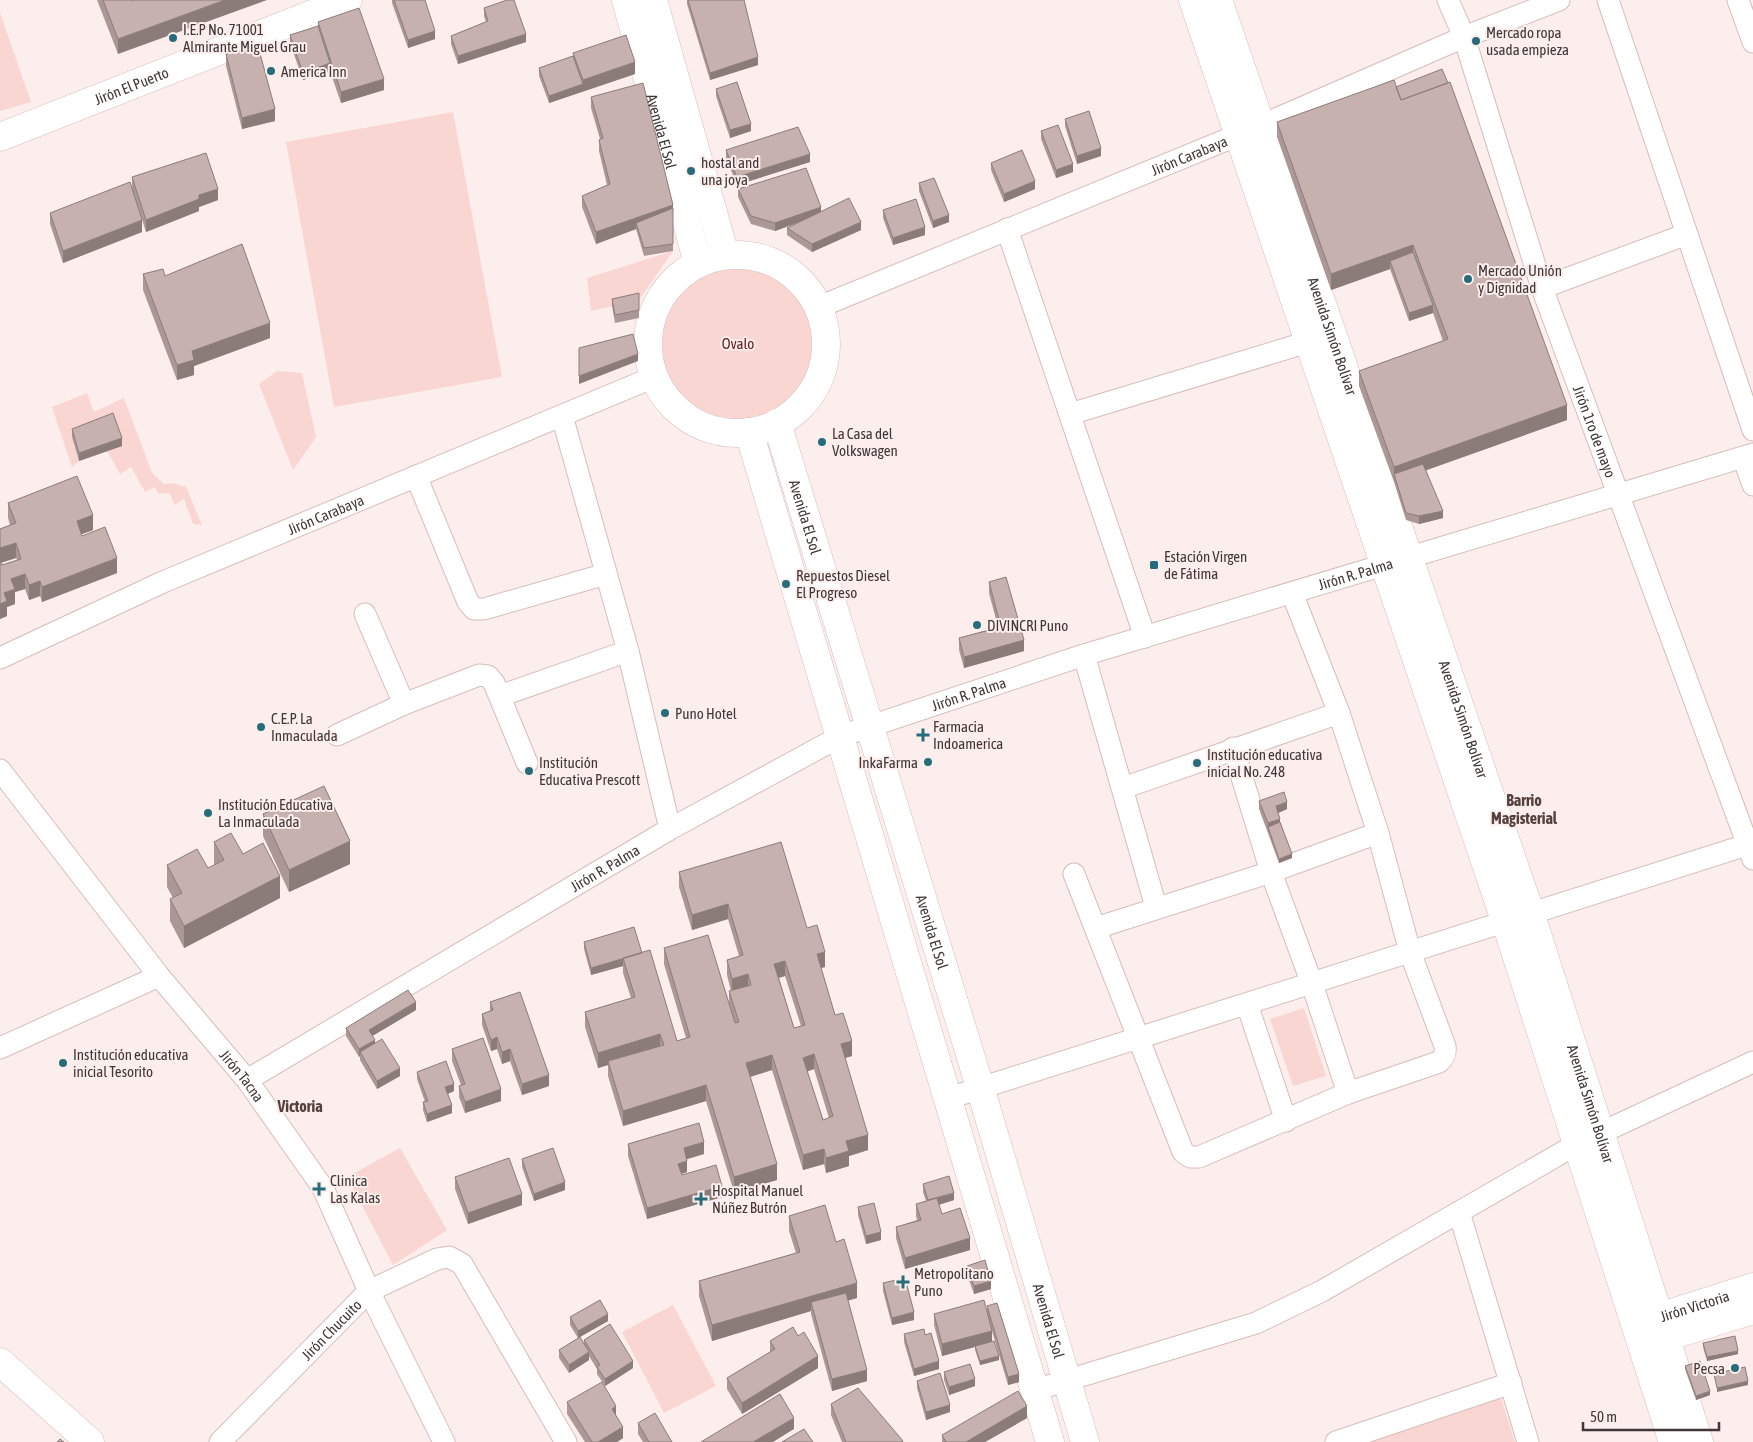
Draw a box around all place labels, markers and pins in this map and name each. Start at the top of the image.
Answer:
place label: I.E.P No. 71001 Almirante Miguel Grau [183,21,306,55]
place label: Mercado ropa usada empieza [1486,24,1569,58]
marker: I.E.P No. 71001 Almirante Miguel Grau [167,32,179,44]
marker: Mercado ropa usada empieza [1470,35,1482,47]
place label: America Inn [281,63,347,80]
marker: America Inn [265,65,277,77]
place label: hostal and una joya [701,154,759,188]
marker: hostal and una joya [685,165,697,177]
place label: Mercado Unión y Dignidad [1478,262,1562,296]
marker: Mercado Unión y Dignidad [1462,273,1474,285]
place label: La Casa del Volkswagen [832,425,898,459]
marker: La Casa del Volkswagen [816,436,828,448]
place label: Estación Virgen de Fátima [1164,548,1247,582]
marker: Estación Virgen de Fátima [1148,559,1160,571]
place label: Repuestos Diesel El Progreso [796,567,890,601]
marker: Repuestos Diesel El Progreso [780,578,792,590]
place label: DIVINCRI Puno [987,617,1068,634]
marker: DIVINCRI Puno [971,619,983,631]
place label: Puno Hotel [675,705,737,722]
marker: Puno Hotel [659,707,671,719]
place label: C.E.P. La Inmaculada [271,710,338,744]
place label: Farmacia Indoamerica [933,718,1003,752]
marker: C.E.P. La Inmaculada [255,721,267,733]
marker: Farmacia Indoamerica [917,729,929,741]
place label: Institución educativa inicial No. 248 [1207,746,1323,780]
place label: Institución Educativa Prescott [539,754,640,788]
place label: InkaFarma [858,754,918,771]
marker: InkaFarma [922,756,934,768]
marker: Institución educativa inicial No. 248 [1191,757,1203,769]
marker: Institución Educativa Prescott [523,765,535,777]
place label: Institución Educativa La Inmaculada [218,796,333,830]
marker: Institución Educativa La Inmaculada [202,807,214,819]
place label: Institución educativa inicial Tesorito [73,1046,189,1080]
marker: Institución educativa inicial Tesorito [57,1057,69,1069]
place label: Clinica Las Kalas [330,1172,380,1206]
marker: Clinica Las Kalas [312,1182,326,1196]
place label: Hospital Manuel Núñez Butrón [712,1182,803,1216]
marker: Hospital Manuel Núñez Butrón [694,1192,708,1206]
place label: Metropolitano Puno [914,1265,994,1299]
marker: Metropolitano Puno [896,1275,910,1289]
place label: Pecsa [1693,1360,1725,1377]
marker: Pecsa [1729,1362,1741,1374]

